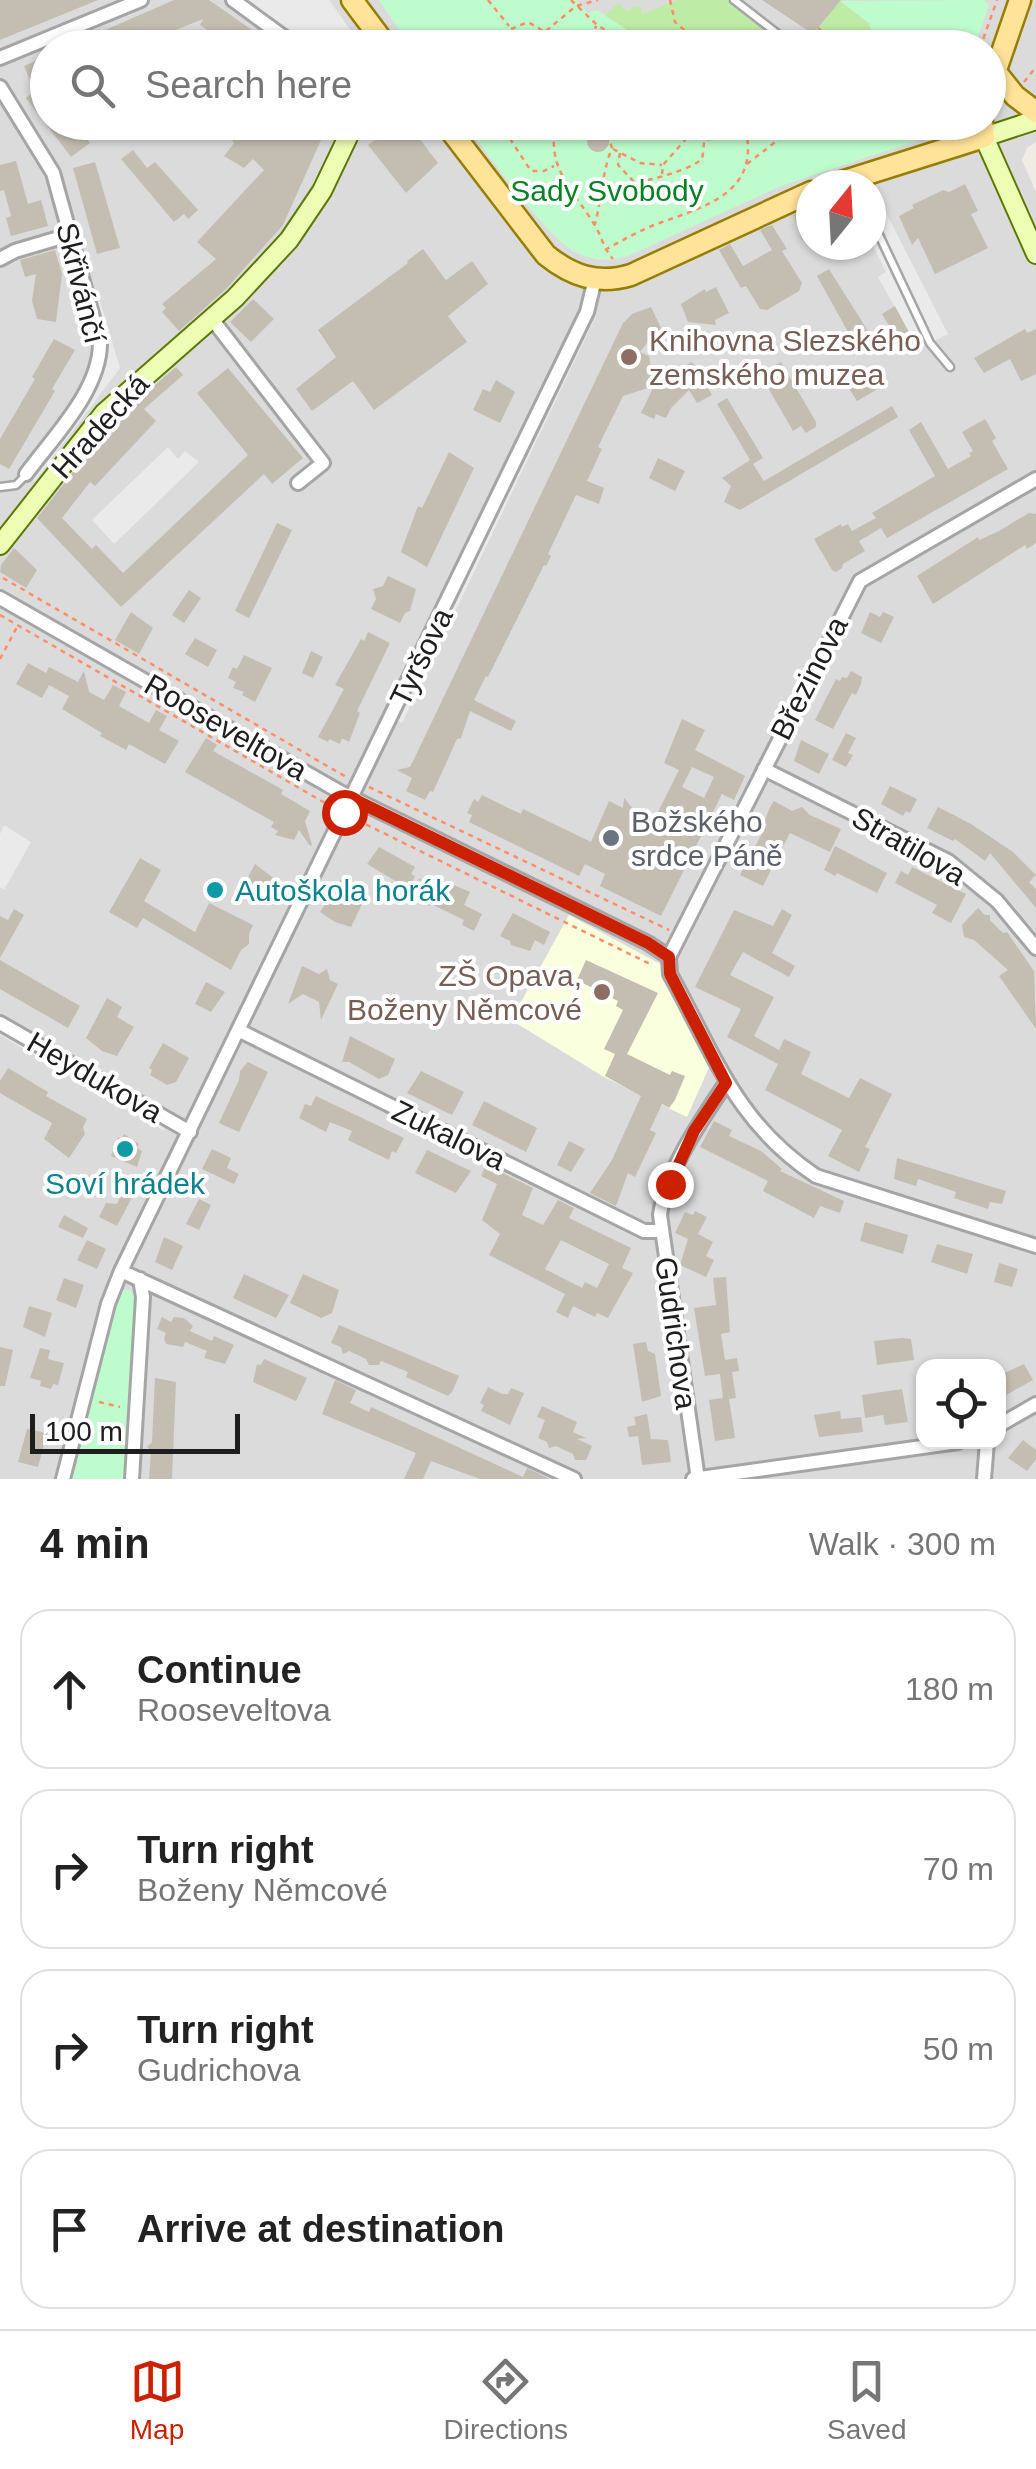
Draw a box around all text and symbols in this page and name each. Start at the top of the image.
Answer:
search box [30,30,1006,140]
icon: search [65,58,120,113]
text: Search here [145,64,352,106]
north arrow [796,170,886,260]
park label: Sady Svobody [510,174,704,207]
street label: Skřivánčí [50,219,112,347]
place label: Knihovna Slezského zemského muzea [649,324,921,391]
marker: Knihovna Slezského zemského muzea [618,346,640,368]
street label: Hradecká [45,367,155,485]
street label: Tyršova [383,602,459,711]
street label: Březinova [764,611,854,745]
street label: Rooseveltova [139,667,313,787]
route start [322,790,368,836]
street label: Stratilova [847,800,972,892]
place label: Božského srdce Páně [631,805,783,872]
marker: Božského srdce Páně [600,827,622,849]
place label: Autoškola horák [235,874,451,907]
marker: Autoškola horák [204,879,226,901]
place label: ZŠ Opava, Boženy Němcové [347,959,582,1026]
marker: ZŠ Opava, Boženy Němcové [591,981,613,1003]
street label: Heydukova [22,1025,169,1129]
street label: Zukalova [387,1093,511,1177]
marker: Soví hrádek [114,1138,136,1160]
route end [648,1162,694,1208]
place label: Soví hrádek [45,1167,206,1200]
street label: Gudrichova [649,1255,703,1412]
map controls [916,1359,1006,1449]
button: locate [916,1359,1006,1449]
scale bar [30,1409,240,1454]
text: 100 m [45,1416,123,1447]
text: 4 min [40,1520,150,1567]
text: Walk · 300 m [809,1526,996,1562]
text: Continue [137,1649,302,1691]
icon: ahead [42,1662,97,1717]
text: 180 m [905,1671,994,1707]
text: Rooseveltova [137,1692,331,1728]
text: Turn right [137,1829,314,1871]
icon: right [42,1842,97,1897]
text: 70 m [923,1851,994,1887]
text: Boženy Němcové [137,1872,388,1908]
text: Turn right [137,2009,314,2051]
icon: right [42,2022,97,2077]
text: 50 m [923,2031,994,2067]
text: Gudrichova [137,2052,301,2088]
icon: arrive [42,2202,97,2257]
text: Arrive at destination [137,2208,504,2250]
tab: Map [130,2354,185,2446]
tab: Directions [444,2354,568,2446]
tab: Saved [827,2354,906,2446]

